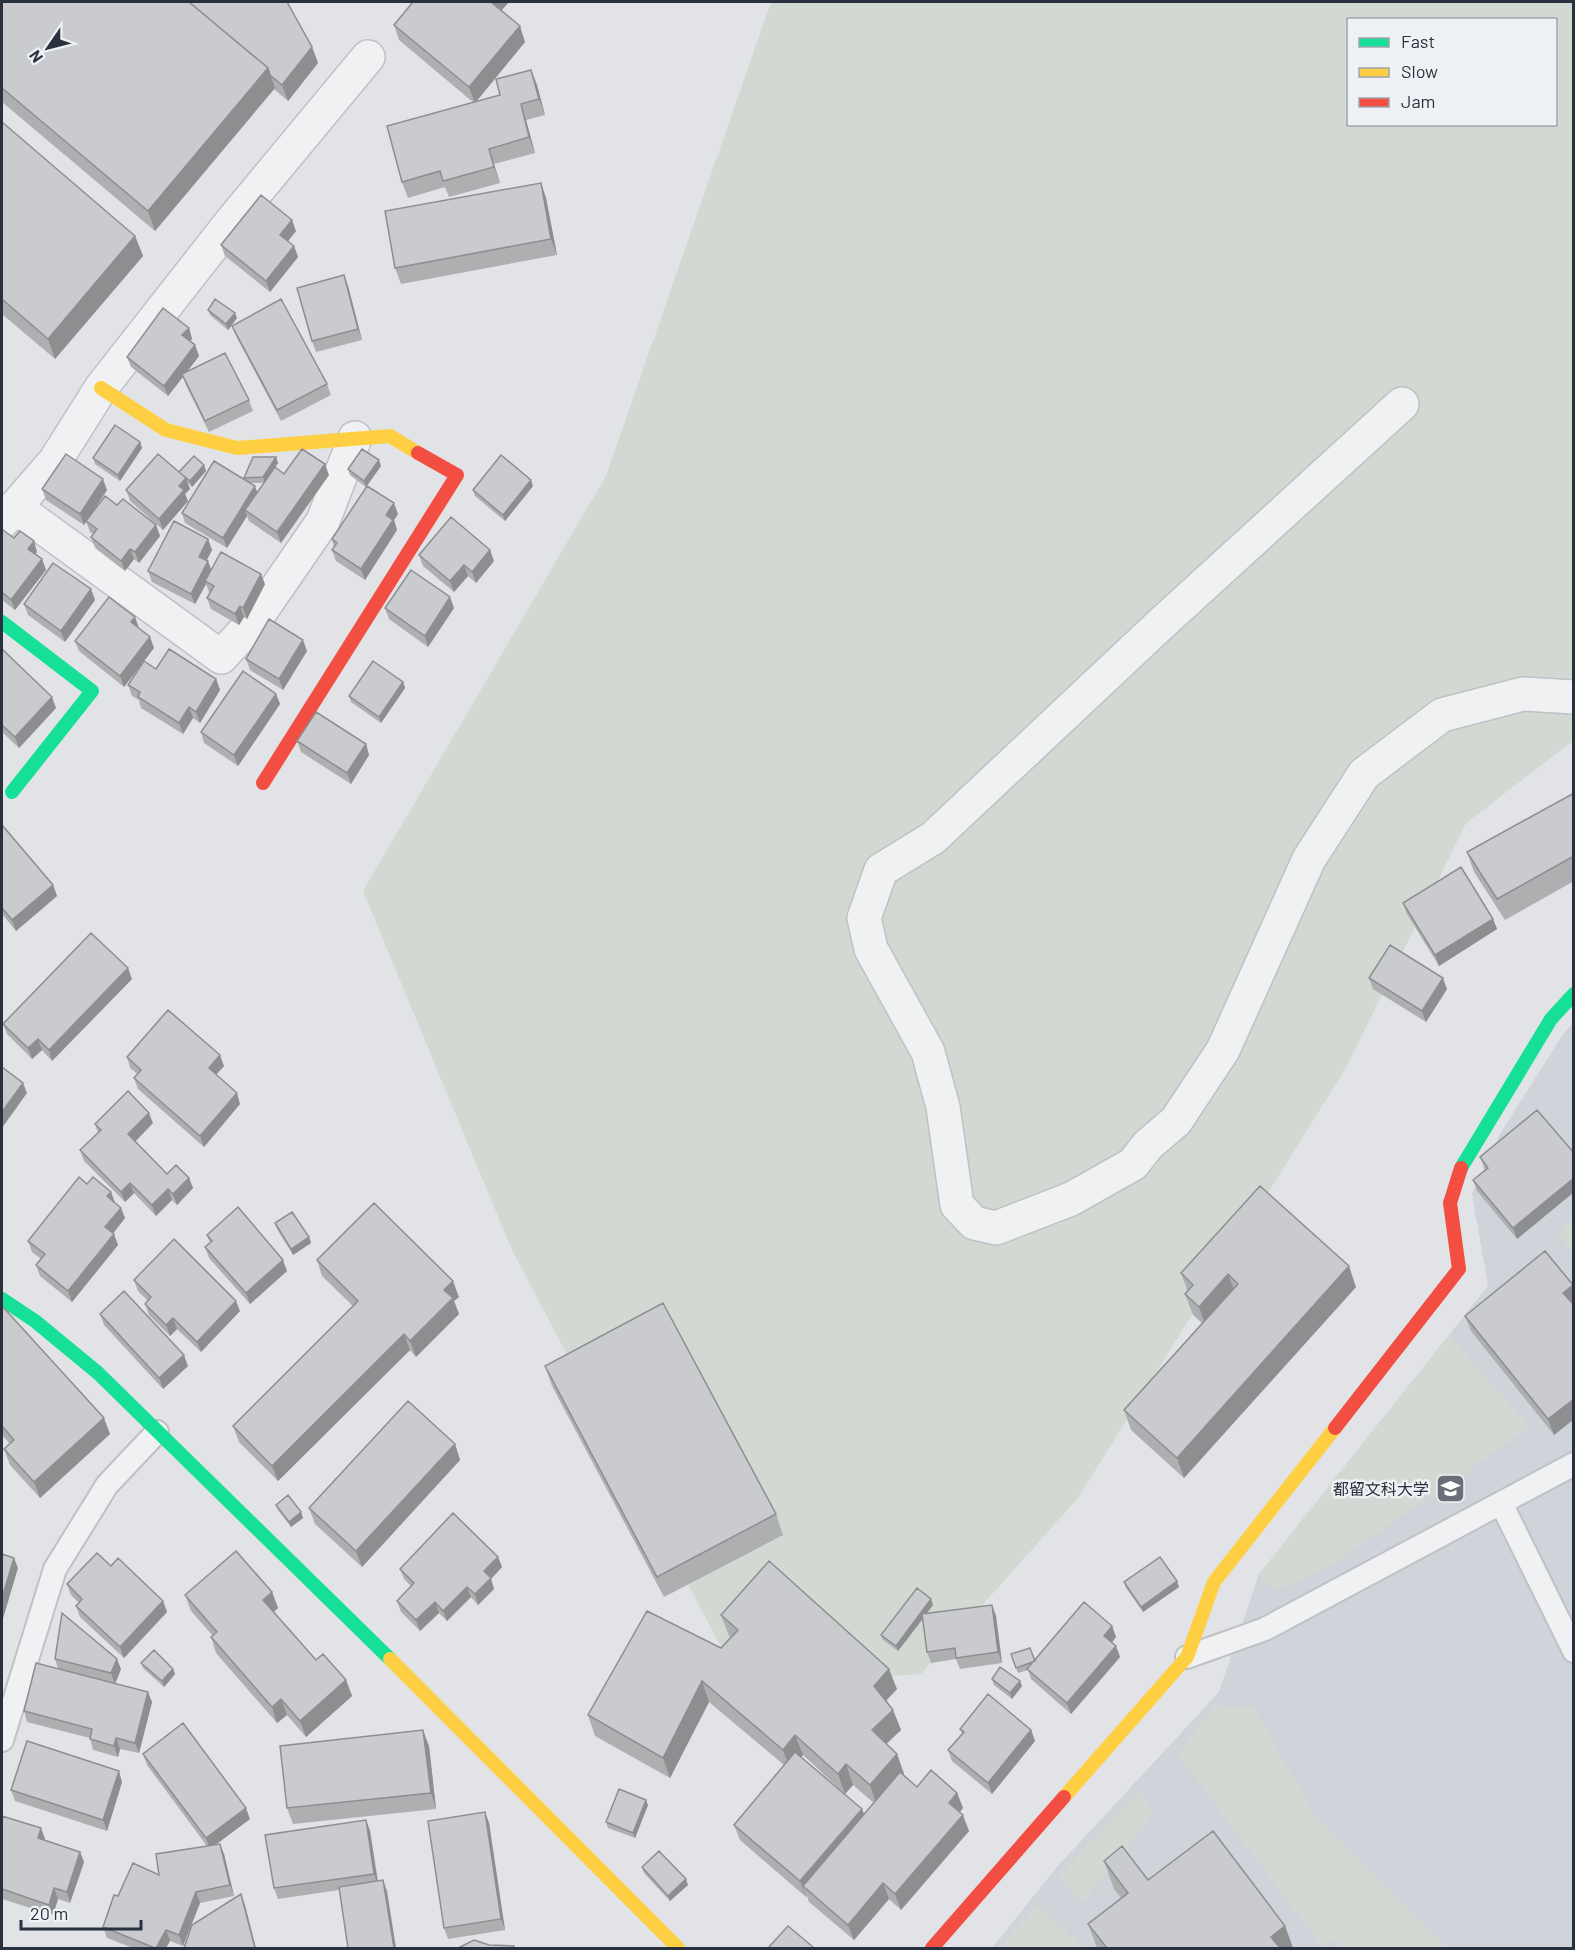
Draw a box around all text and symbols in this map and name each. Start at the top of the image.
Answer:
north arrow [18,18,78,78]
legend [1347,18,1557,126]
text: Fast [1401,30,1435,52]
text: N [24,47,46,67]
text: Slow [1401,60,1438,82]
text: Jam [1401,90,1435,112]
school or university icon: 都留文科大学 [1434,1473,1466,1505]
place label: 都留文科大学 [1333,1479,1429,1498]
scale bar [21,1893,141,1931]
text: 20 m [30,1902,68,1924]

